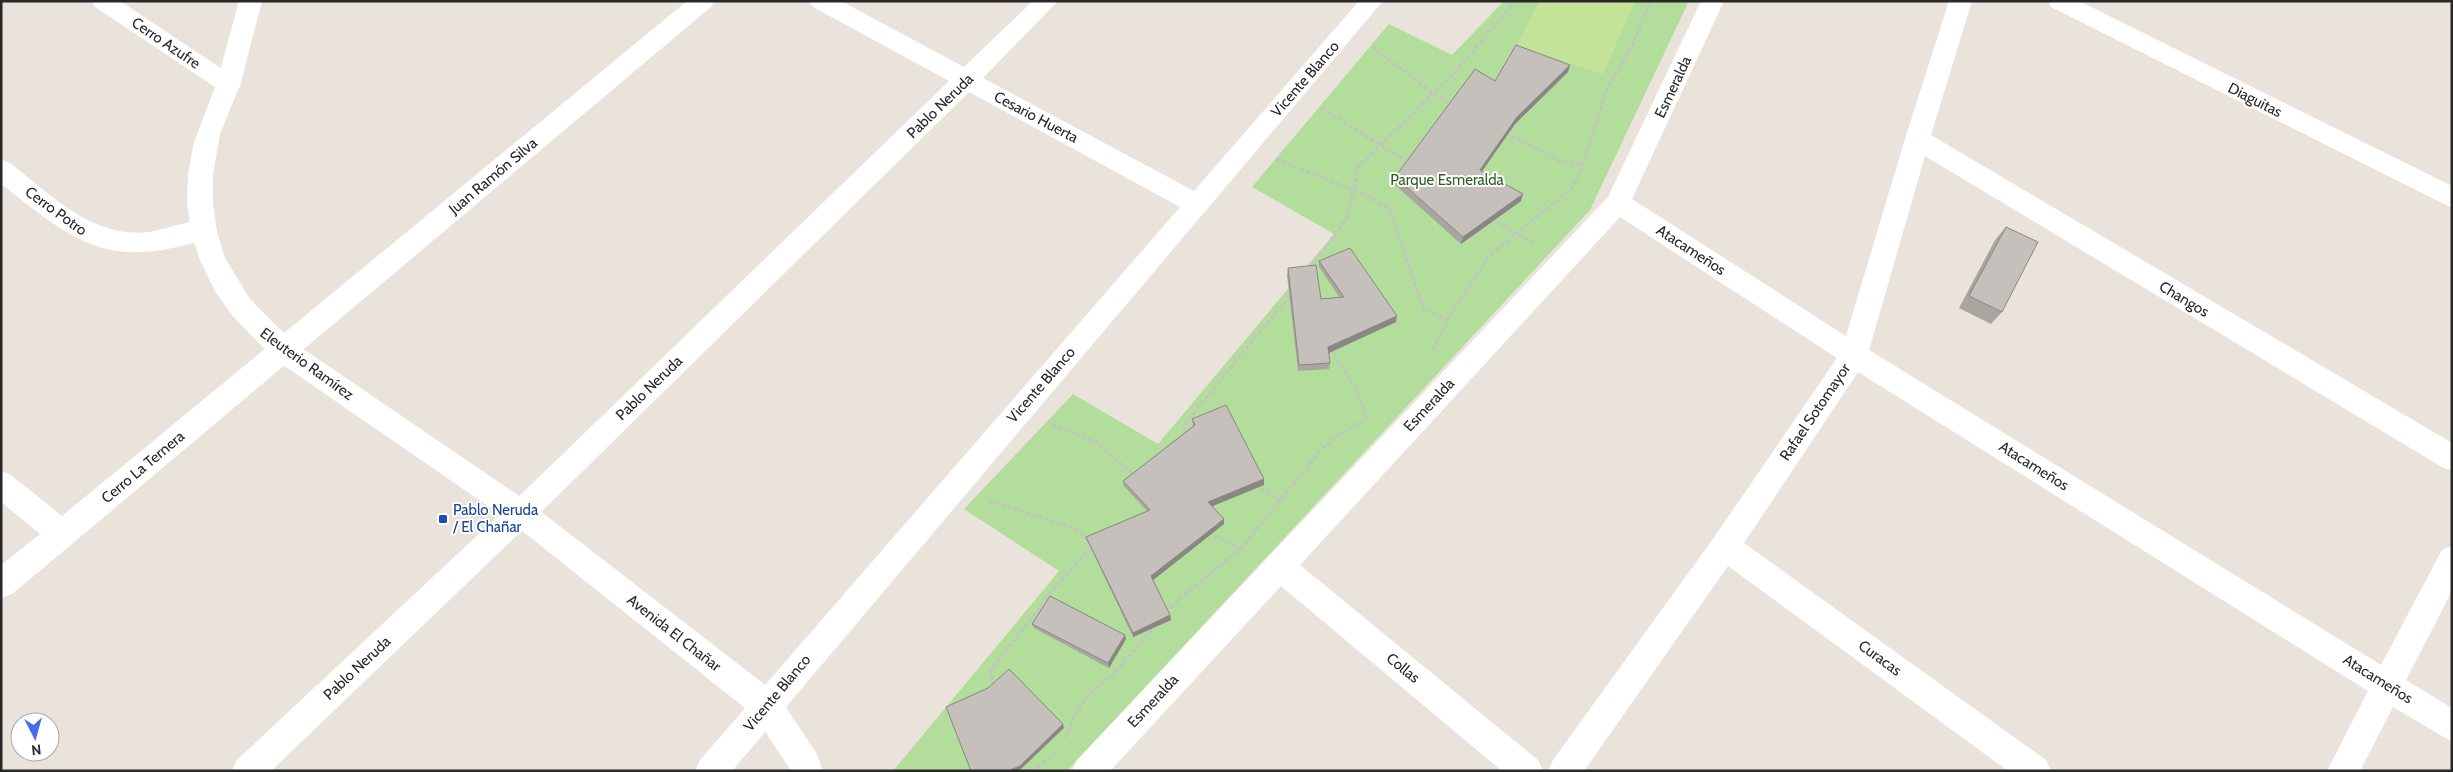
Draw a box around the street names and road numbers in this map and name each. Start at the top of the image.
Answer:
street label: Cerro Azufre [128,13,204,73]
street label: Vicente Blanco [1267,37,1343,121]
street label: Esmeralda [1651,53,1695,121]
street label: Pablo Neruda [903,69,977,142]
street label: Diaguitas [2225,79,2285,121]
street label: Cesario Huerta [991,87,1082,147]
street label: Juan Ramón Silva [444,133,541,219]
street label: Cerro Potro [22,183,90,239]
street label: Atacameños [1653,221,1729,279]
street label: Changos [2156,277,2212,321]
street label: Eleuterio Ramírez [257,324,357,404]
street label: Vicente Blanco [1003,343,1079,427]
street label: Pablo Neruda [612,351,686,424]
street label: Rafael Sotomayor [1776,360,1854,464]
street label: Esmeralda [1400,374,1459,435]
street label: Cerro La Ternera [98,427,189,507]
street label: Atacameños [1996,437,2072,495]
street label: Avenida El Chañar [623,591,725,675]
street label: Pablo Neruda [320,632,395,704]
street label: Curacas [1855,636,1905,680]
street label: Collas [1383,649,1423,687]
street label: Atacameños [2340,650,2416,708]
street label: Vicente Blanco [740,651,814,735]
street label: Esmeralda [1124,670,1183,731]

